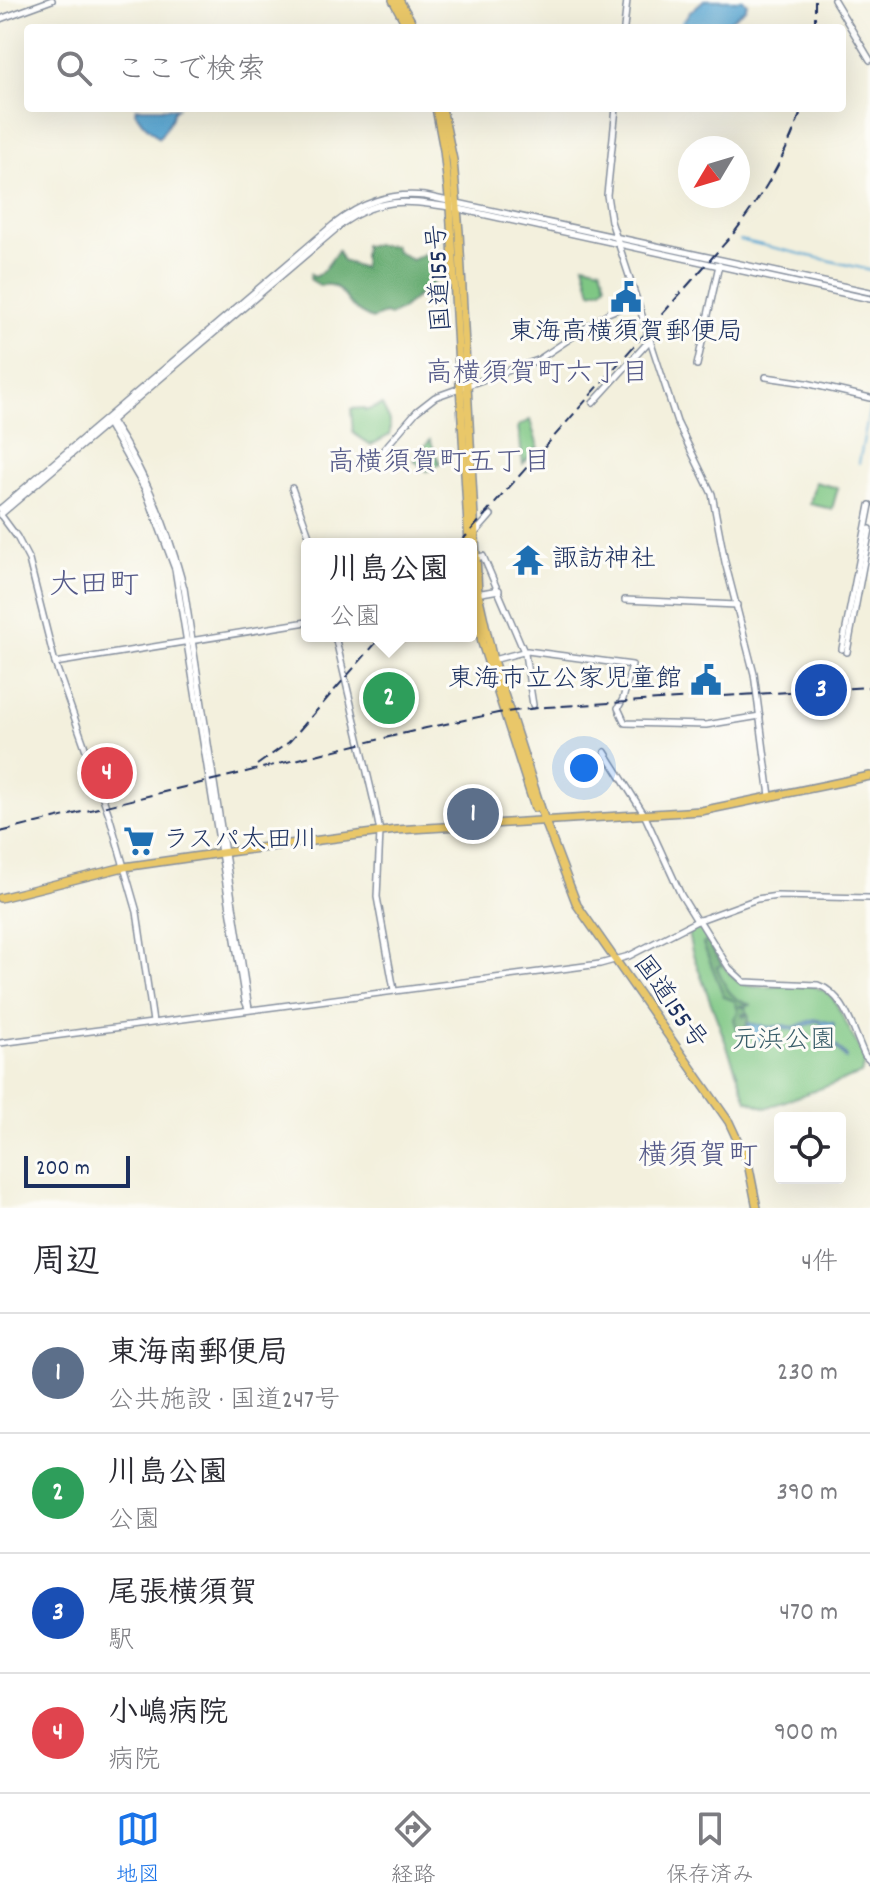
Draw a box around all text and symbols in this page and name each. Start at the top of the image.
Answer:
search box [24,24,846,112]
icon: search [52,46,96,90]
text: ここで検索 [116,51,266,94]
north arrow [678,136,750,208]
street label: 国道155号 [420,223,462,333]
public building icon: 東海高横須賀郵便局 [609,280,643,314]
place label: 東海高横須賀郵便局 [509,315,743,352]
district label: 高横須賀町六丁目 [425,356,649,396]
district label: 高横須賀町五丁目 [327,445,551,485]
popup [301,538,477,642]
place label: 諏訪神社 [552,542,656,579]
temple icon: 諏訪神社 [511,543,545,577]
text: 川島公園 [329,551,449,594]
district label: 大田町 [49,566,139,609]
text: 公園 [329,600,381,637]
pin: 3 [795,660,847,720]
place label: 東海市立公家児童館 [448,662,682,699]
public building icon: 東海市立公家児童館 [689,663,723,697]
pin: 2 [363,668,415,728]
pin: 4 [81,743,133,803]
your location [564,748,604,788]
pin: 1 [447,784,499,844]
place label: ラスパ太田川 [163,823,318,860]
supermarket icon: ラスパ太田川 [122,824,156,858]
street label: 国道155号 [623,948,715,1058]
park label: 元浜公園 [732,1023,836,1060]
map controls [774,1112,846,1184]
button: locate [774,1112,846,1184]
district label: 横須賀町 [638,1137,758,1180]
scale bar [24,1152,130,1188]
text: 200 m [36,1154,90,1185]
text: 周辺 [32,1240,100,1289]
text: 4件 [801,1245,838,1282]
text: 東海南郵便局 [108,1334,288,1377]
text: 1 [55,1355,61,1392]
text: 230 m [777,1355,838,1392]
text: 公共施設 · 国道247号 [108,1383,340,1420]
text: 川島公園 [108,1454,228,1497]
text: 2 [52,1475,64,1512]
text: 390 m [777,1475,838,1512]
text: 公園 [108,1503,160,1540]
text: 尾張横須賀 [108,1574,258,1617]
text: 3 [52,1595,64,1632]
text: 470 m [779,1595,838,1632]
text: 駅 [108,1623,134,1660]
text: 小嶋病院 [108,1694,228,1737]
text: 4 [53,1715,63,1752]
text: 900 m [774,1715,838,1752]
text: 病院 [108,1743,160,1780]
tab: 地図 [116,1807,160,1892]
tab: 経路 [391,1807,435,1892]
tab: 保存済み [666,1807,754,1892]

